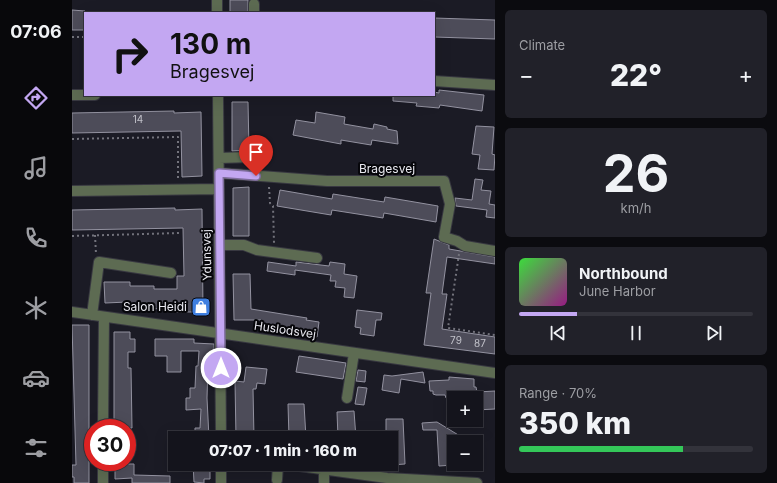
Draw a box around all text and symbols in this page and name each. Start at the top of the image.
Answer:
text: 07:06 [10,21,62,42]
text: 130 m [170,27,251,61]
icon: right [104,28,156,80]
text: Climate [519,37,565,53]
text: 22° [610,57,662,93]
text: Bragesvej [170,61,254,82]
text: − [519,62,534,88]
text: + [738,62,753,88]
icon: directions [22,84,50,112]
house number: 14 [133,113,143,125]
pin [239,135,273,176]
icon: arrive [245,141,267,163]
text: 26 [603,142,669,205]
icon: music [22,154,50,182]
street label: Bragesvej [359,161,415,176]
text: km/h [621,200,651,216]
icon: phone [22,224,50,252]
street label: Ydunsvej [199,229,214,281]
text: Northbound [579,264,668,283]
text: June Harbor [579,283,656,299]
icon: climate [22,294,50,322]
shop icon: Salon Heidi [190,296,212,318]
place label: Salon Heidi [123,299,187,314]
street label: Huslodsvej [253,318,317,341]
icon: previous [547,322,569,344]
icon: pause [625,322,647,344]
icon: next [703,322,725,344]
house number: 79 [450,334,462,346]
house number: 87 [474,337,486,349]
position arrow [200,347,242,389]
icon: car [22,364,50,392]
text: Range · 70% [519,385,597,401]
map controls [447,391,483,471]
button: + [447,391,483,427]
text: 350 km [519,405,631,441]
speed limit sign: 30 [84,419,136,471]
icon: filters [22,434,50,462]
button: − [447,435,483,471]
text: 07:07 · 1 min · 160 m [209,441,357,460]

